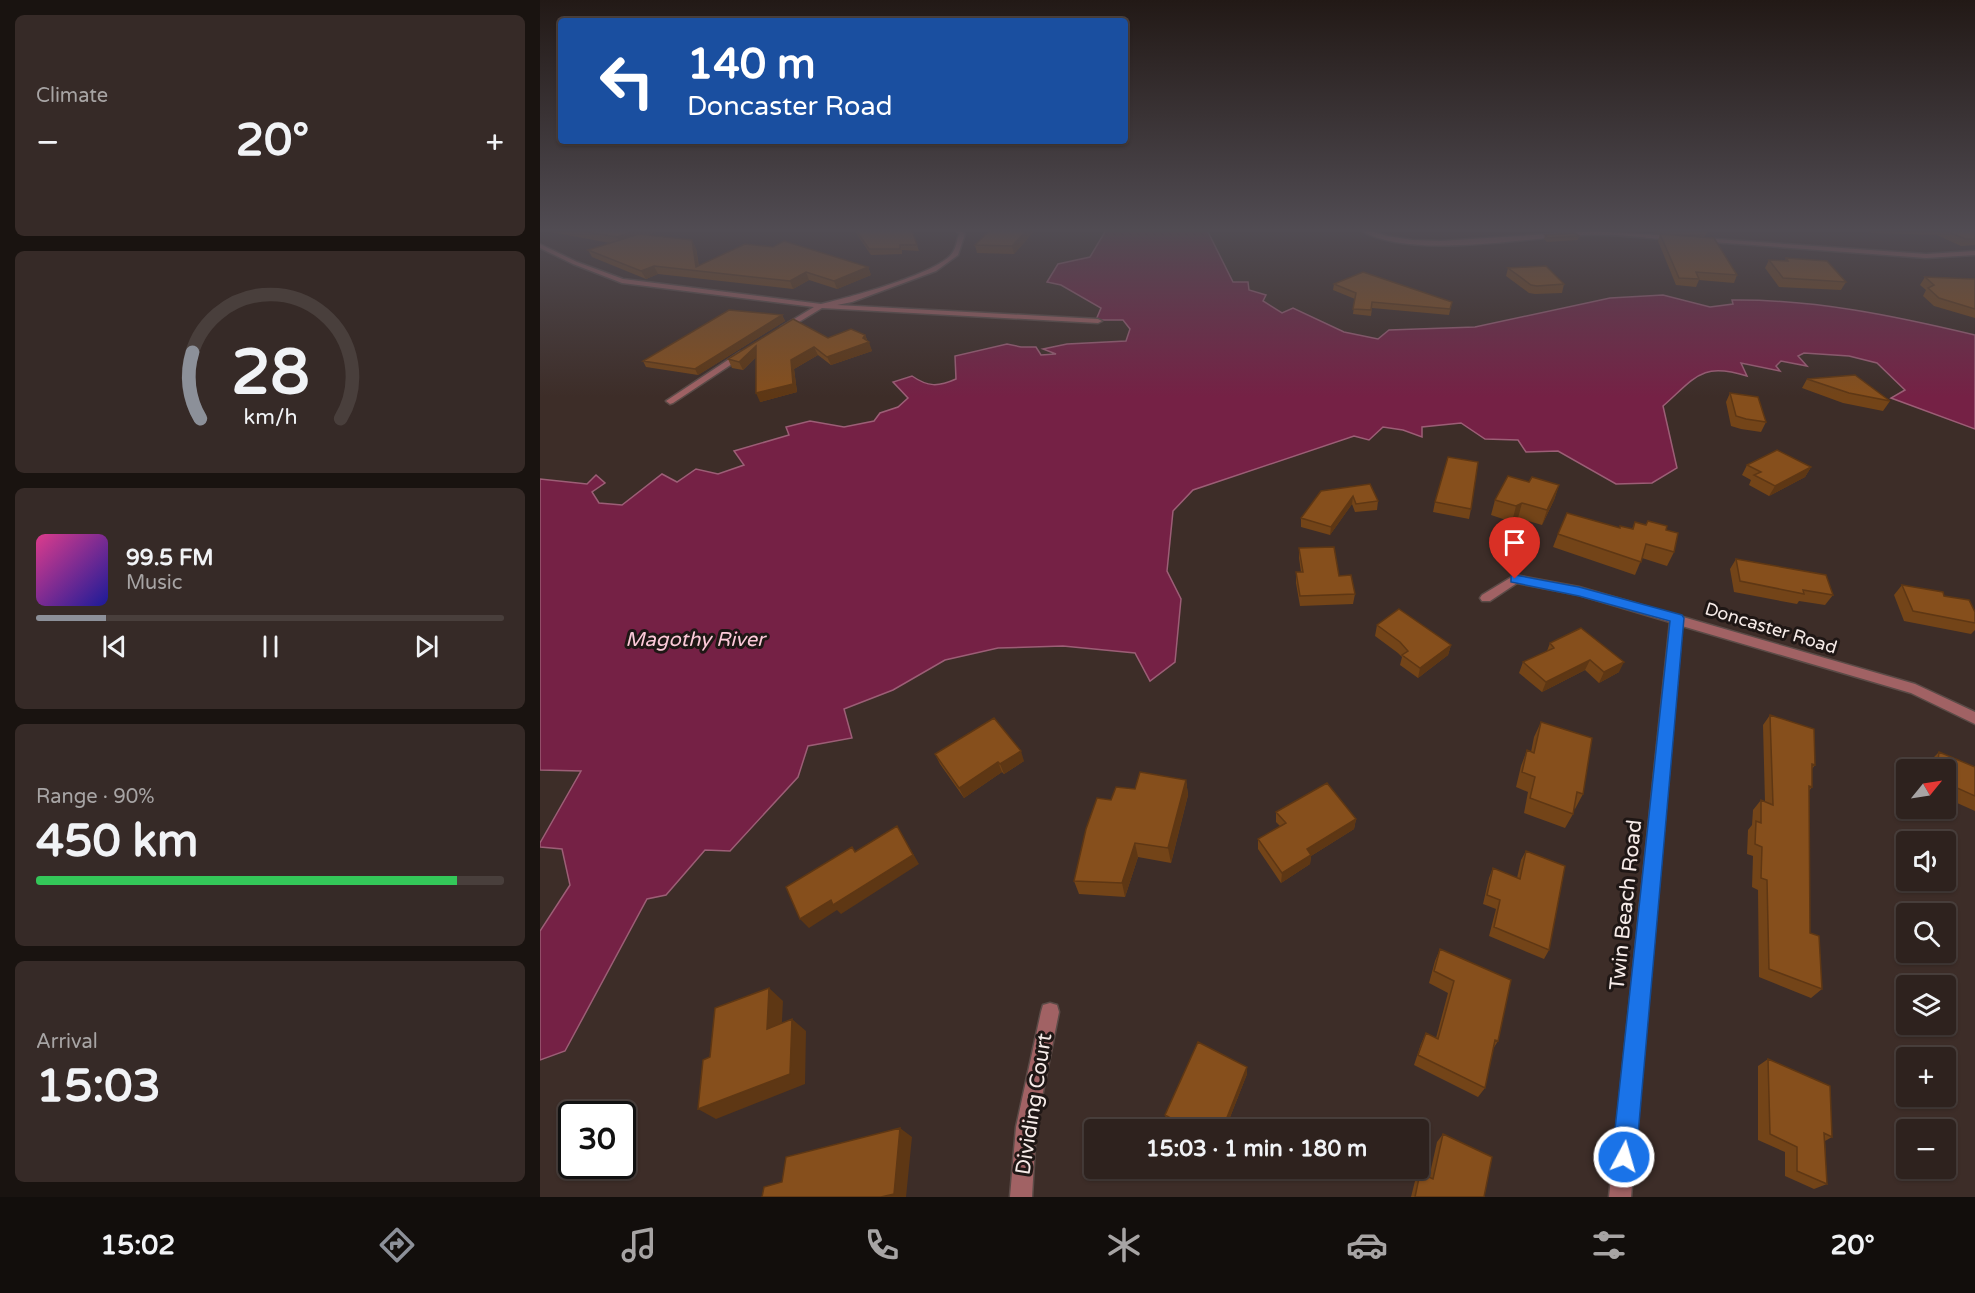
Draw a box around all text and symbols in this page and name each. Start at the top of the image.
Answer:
text: 140 m [687,39,816,90]
icon: left [588,42,666,120]
text: Climate [36,84,108,108]
text: Doncaster Road [687,90,893,123]
text: 20° [236,114,309,168]
text: − [36,123,60,162]
text: + [485,123,504,162]
text: 28 [231,336,309,411]
text: km/h [243,405,297,431]
pin [1489,517,1540,579]
icon: arrive [1498,526,1531,559]
text: 99.5 FM [126,545,214,571]
text: Music [126,571,182,595]
street label: Doncaster Road [1702,597,1840,659]
water label: Magothy River [625,628,767,652]
icon: previous [98,630,131,663]
icon: pause [254,630,287,663]
icon: next [410,630,443,663]
north arrow [1896,759,1956,819]
map controls [1896,759,1956,1179]
text: Range · 90% [36,785,155,809]
text: 450 km [36,815,198,869]
street label: Twin Beach Road [1605,818,1647,992]
button: sound [1896,831,1956,891]
button: search [1896,903,1956,963]
button: layers [1896,975,1956,1035]
text: Arrival [36,1030,98,1054]
street label: Dividing Court [1010,1031,1058,1177]
button: + [1896,1047,1956,1107]
text: 15:03 [36,1060,161,1114]
speed limit sign: 30 [558,1101,636,1179]
button: − [1896,1119,1956,1179]
position arrow [1592,1125,1656,1189]
text: 15:03 · 1 min · 180 m [1146,1136,1367,1162]
icon: directions [376,1224,418,1266]
icon: music [618,1224,660,1266]
icon: phone [861,1224,903,1266]
icon: climate [1103,1224,1145,1266]
icon: car [1346,1224,1388,1266]
icon: filters [1588,1224,1630,1266]
text: 15:02 [100,1229,175,1262]
text: 20° [1831,1229,1875,1262]

